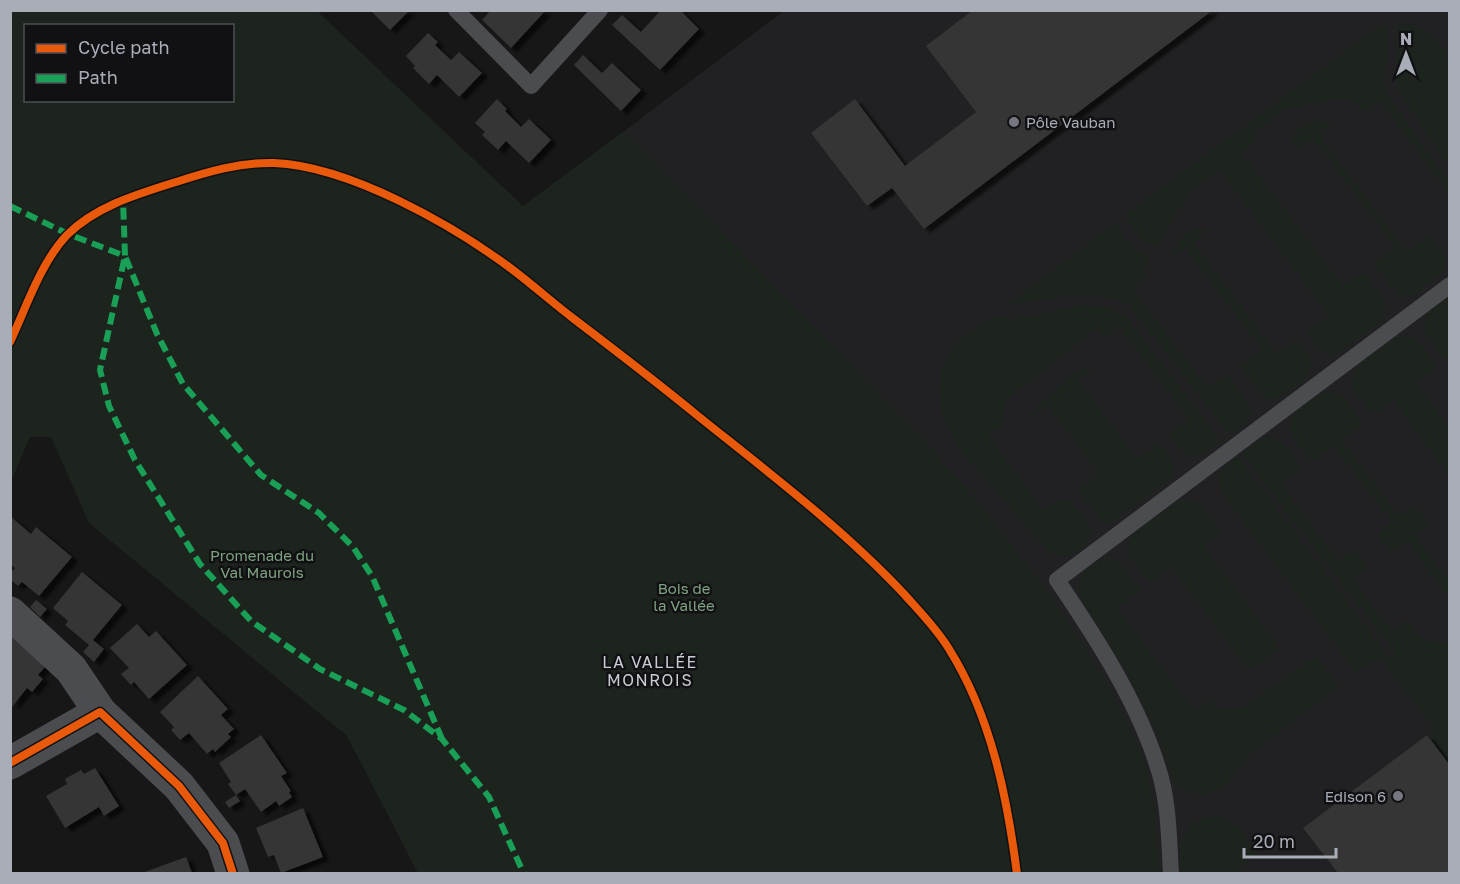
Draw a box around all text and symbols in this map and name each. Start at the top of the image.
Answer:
legend [24,24,234,102]
north arrow [1376,24,1436,84]
text: N [1400,29,1412,49]
text: Cycle path [78,36,170,58]
text: Path [78,66,118,88]
place label: Pôle Vauban [1026,113,1115,131]
marker: Pôle Vauban [1007,115,1021,129]
park label: Promenade du Val Maurois [210,546,314,581]
park label: Bois de la Vallée [653,579,715,614]
district label: LA VALLÉE MONROIS [602,652,698,690]
place label: Edison 6 [1325,787,1386,805]
marker: Edison 6 [1391,789,1405,803]
scale bar [1244,821,1336,859]
text: 20 m [1253,830,1295,852]

